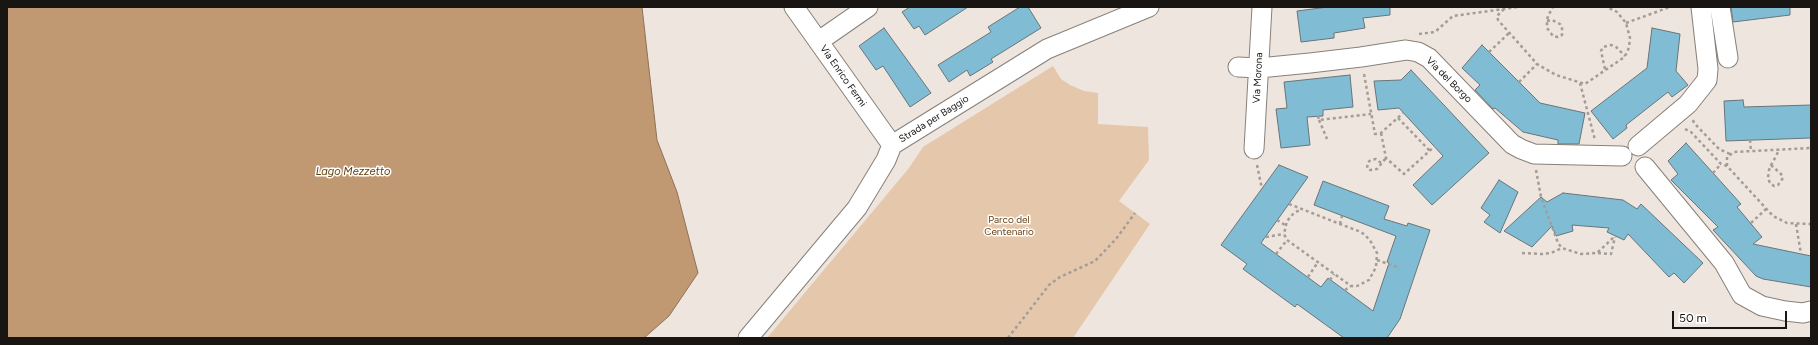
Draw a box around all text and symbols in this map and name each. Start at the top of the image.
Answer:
street label: Via Enrico Fermi [817,43,869,109]
street label: Via Morona [1251,52,1265,104]
street label: Via del Borgo [1424,55,1474,105]
street label: Strada per Baggio [897,93,971,145]
water label: Lago Mezzetto [316,165,390,179]
park label: Parco del Centenario [984,214,1034,238]
scale bar [1674,303,1789,329]
text: 50 m [1679,311,1707,325]

